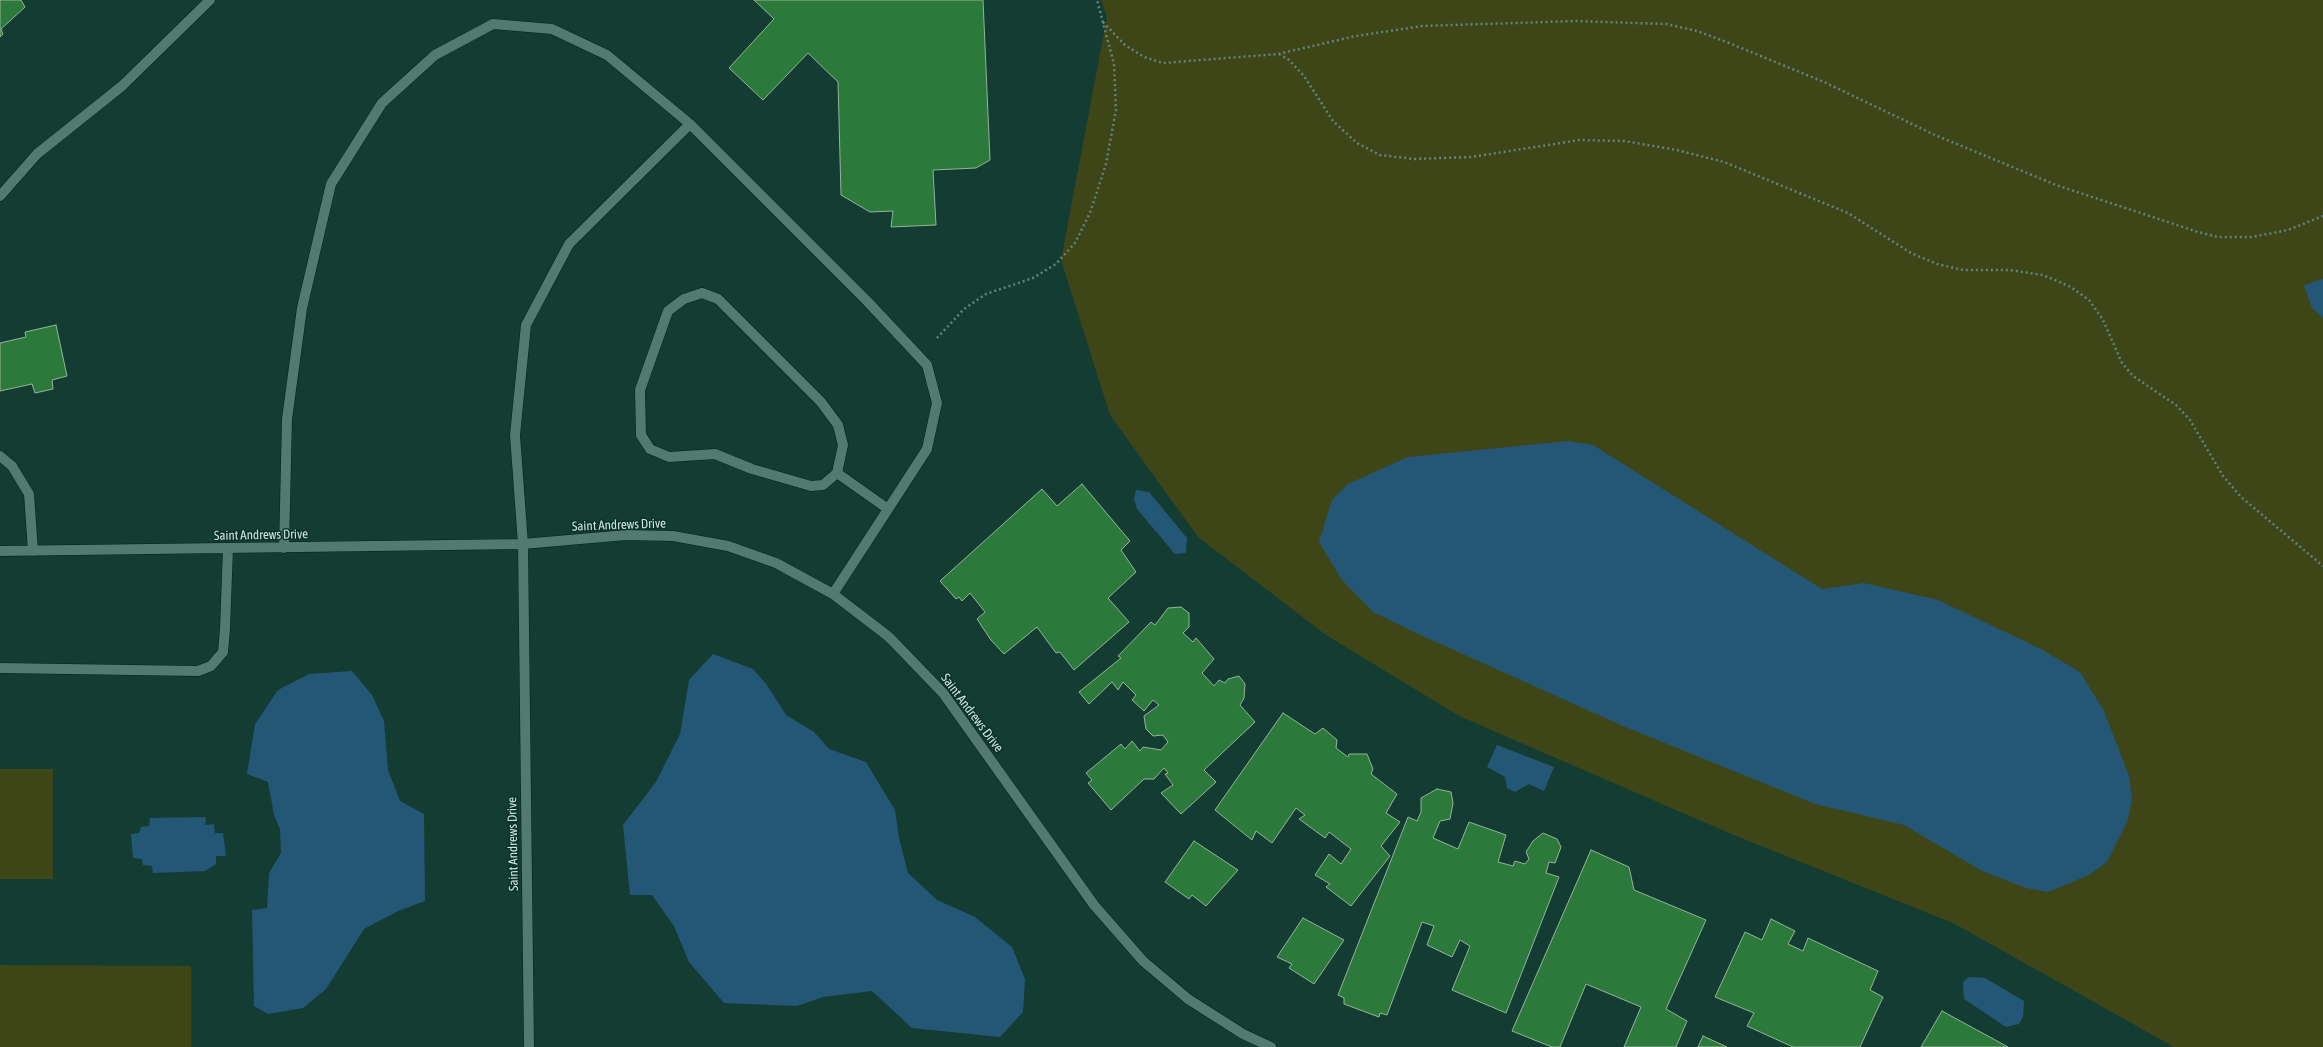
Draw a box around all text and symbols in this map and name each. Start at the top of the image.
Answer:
street label: Saint Andrews Drive [572,516,666,534]
street label: Saint Andrews Drive [214,526,308,544]
street label: Saint Andrews Drive [937,671,1007,755]
street label: Saint Andrews Drive [504,797,522,891]

